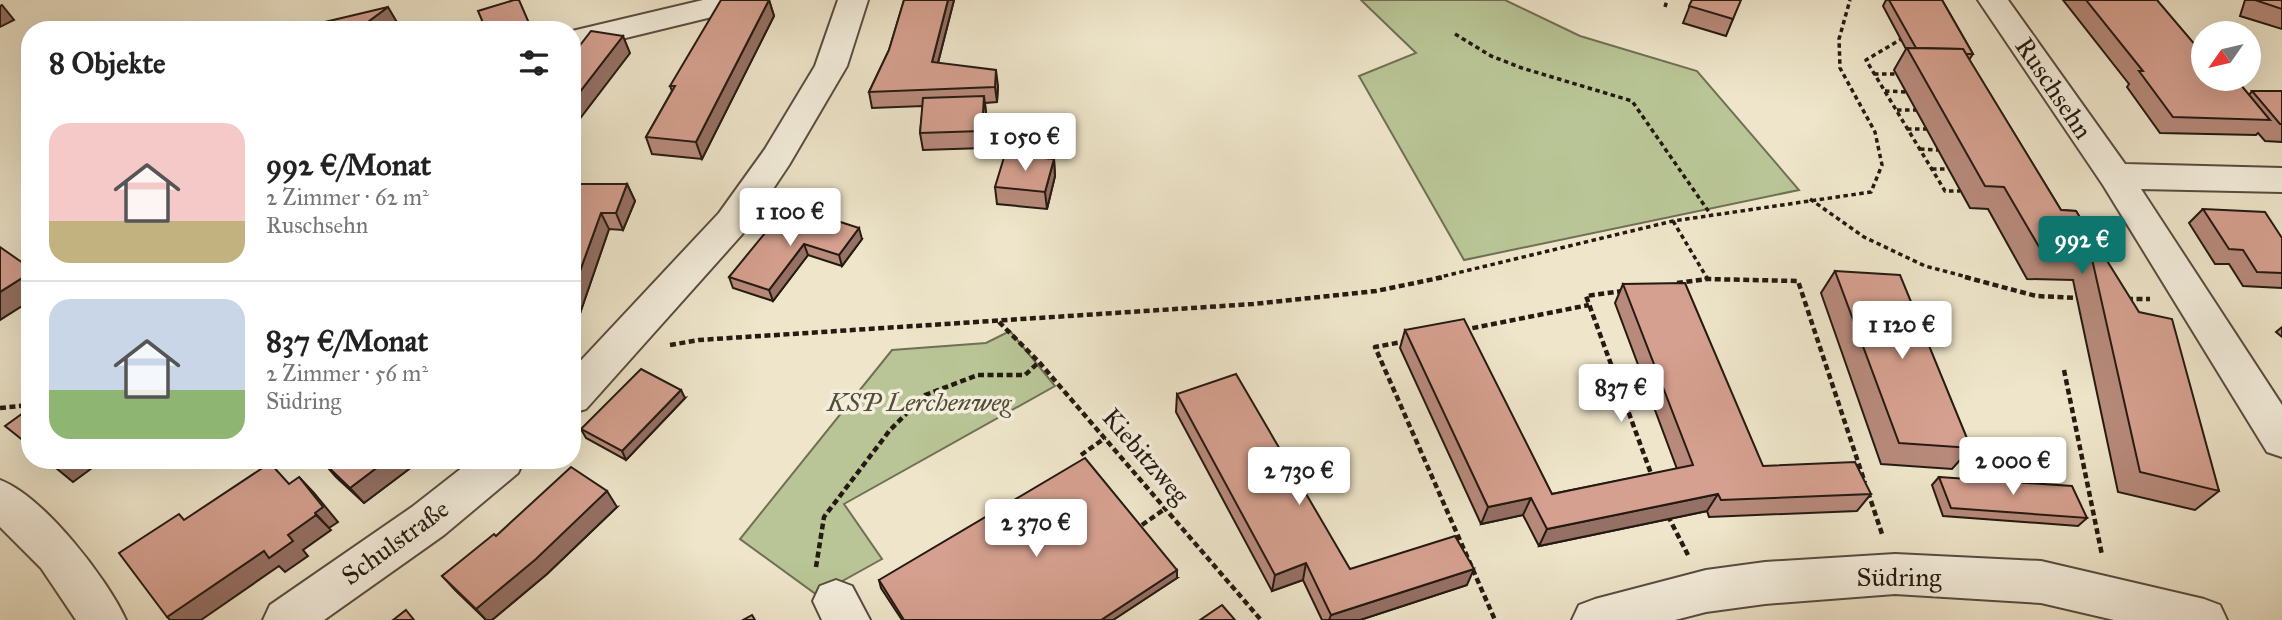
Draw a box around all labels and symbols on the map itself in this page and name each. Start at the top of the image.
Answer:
north arrow [2191,21,2261,91]
street label: Ruschsehn [2008,31,2100,145]
pin: 1 050 € [960,114,1090,173]
pin: 1 100 € [725,188,855,248]
pin: 992 € [2033,216,2131,276]
pin: 1 120 € [1837,302,1967,361]
pin: 837 € [1572,364,1670,424]
park label: KSP Lerchenweg [825,386,1013,418]
street label: Kiebitzweg [1096,401,1197,511]
pin: 2 000 € [1948,438,2078,497]
pin: 2 730 € [1234,448,1364,507]
street label: Schulstraße [335,492,455,592]
pin: 2 370 € [971,500,1101,559]
street label: Südring [1857,561,1942,593]

